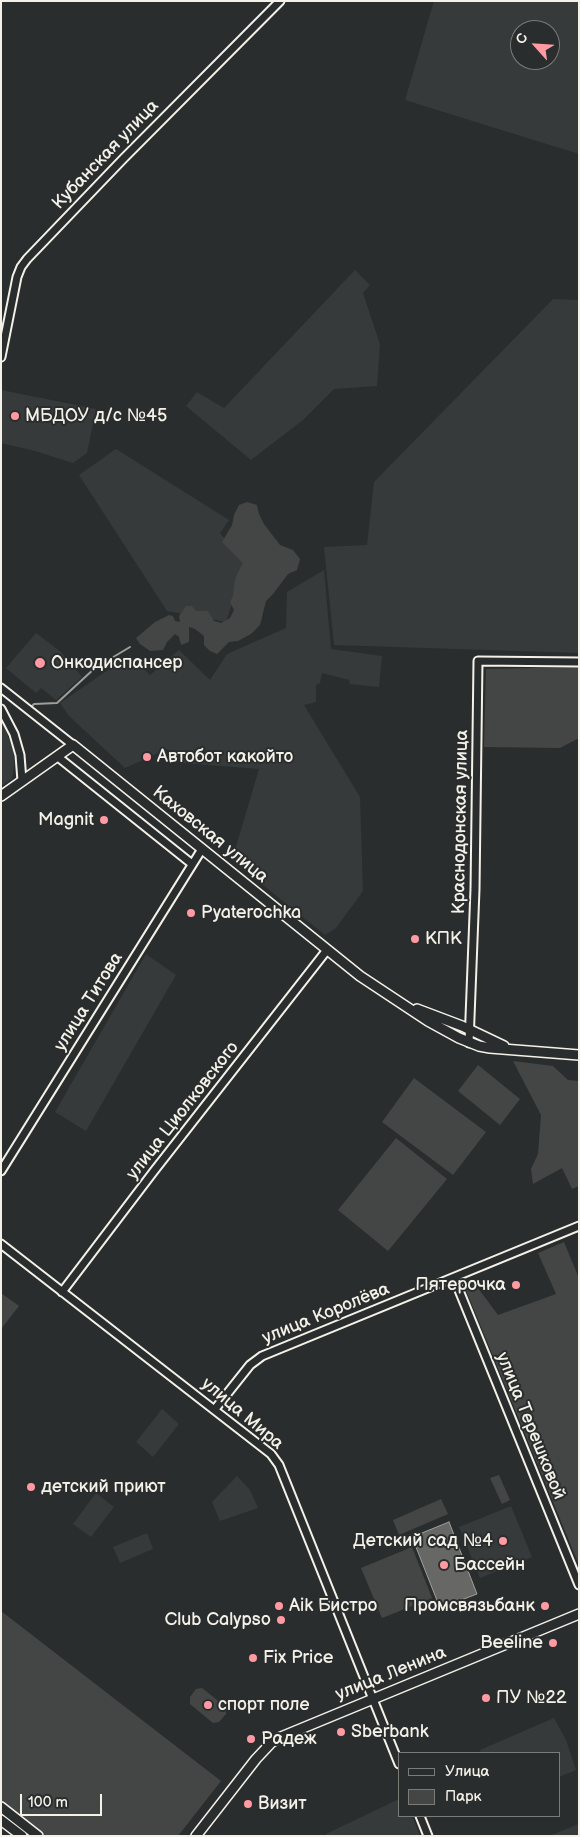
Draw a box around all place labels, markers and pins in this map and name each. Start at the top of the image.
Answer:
place label: МБДОУ д/с №45 [25,405,167,427]
marker: МБДОУ д/с №45 [9,410,21,422]
place label: Онкодиспансер [51,652,182,674]
marker: Онкодиспансер [33,656,47,670]
place label: Автобот какойто [157,746,293,768]
marker: Автобот какойто [141,751,153,763]
place label: Magnit [38,809,94,831]
marker: Magnit [98,814,110,826]
place label: Pyaterochka [201,902,301,924]
marker: Pyaterochka [185,907,197,919]
place label: КПК [425,928,462,950]
marker: КПК [409,933,421,945]
place label: Пятерочка [415,1274,506,1296]
marker: Пятерочка [510,1279,522,1291]
place label: детский приют [41,1476,166,1498]
marker: детский приют [25,1481,37,1493]
place label: Детский сад №4 [353,1530,493,1552]
marker: Детский сад №4 [497,1535,509,1547]
place label: Бассейн [454,1554,525,1576]
marker: Бассейн [438,1559,450,1571]
place label: Aik Бистро [289,1595,377,1617]
place label: Промсвязьбанк [404,1595,535,1617]
marker: Aik Бистро [273,1600,285,1612]
marker: Промсвязьбанк [539,1600,551,1612]
place label: Club Calypso [164,1609,271,1631]
marker: Club Calypso [275,1614,287,1626]
place label: Beeline [480,1632,543,1654]
marker: Beeline [547,1637,559,1649]
place label: Fix Price [263,1647,334,1669]
marker: Fix Price [247,1652,259,1664]
place label: ПУ №22 [496,1687,567,1709]
marker: ПУ №22 [480,1692,492,1704]
place label: спорт поле [218,1694,310,1716]
marker: спорт поле [202,1699,214,1711]
place label: Sberbank [351,1721,428,1743]
marker: Sberbank [335,1726,347,1738]
place label: Радеж [261,1728,317,1750]
marker: Радеж [245,1733,257,1745]
place label: Визит [258,1793,307,1815]
marker: Визит [242,1798,254,1810]

